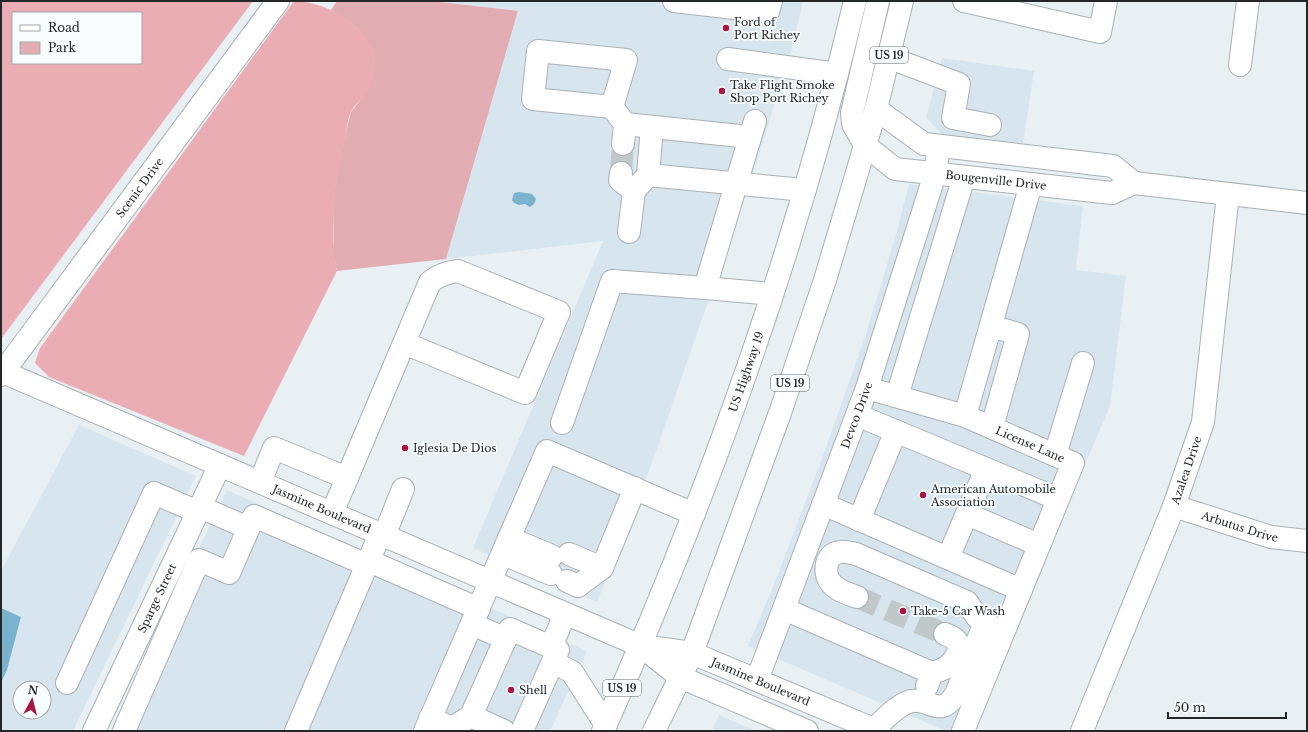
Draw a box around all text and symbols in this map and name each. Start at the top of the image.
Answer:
legend [12,12,142,64]
place label: Ford of Port Richey [734,15,800,42]
text: Road [48,20,80,35]
marker: Ford of Port Richey [721,23,731,33]
text: Park [48,40,76,55]
road number: US 19 [870,47,908,63]
place label: Take Flight Smoke Shop Port Richey [730,78,835,105]
marker: Take Flight Smoke Shop Port Richey [717,86,727,96]
street label: Scenic Drive [113,155,166,221]
street label: Bougenville Drive [945,168,1047,193]
street label: US Highway 19 [726,329,767,414]
road number: US 19 [771,375,809,391]
street label: Devco Drive [838,380,875,450]
street label: License Lane [993,423,1067,466]
street label: Azalea Drive [1168,434,1205,507]
place label: Iglesia De Dios [413,441,497,455]
marker: Iglesia De Dios [400,443,410,453]
street label: Jasmine Boulevard [269,481,374,536]
place label: American Automobile Association [930,482,1056,509]
marker: American Automobile Association [918,490,928,500]
street label: Arbutus Drive [1199,508,1279,545]
street label: Sparge Street [135,560,180,635]
place label: Take-5 Car Wash [911,604,1006,618]
marker: Take-5 Car Wash [898,606,908,616]
street label: Jasmine Boulevard [707,654,813,709]
north arrow [12,680,52,720]
road number: US 19 [603,680,641,696]
text: N [27,682,40,698]
place label: Shell [519,683,548,697]
marker: Shell [506,685,516,695]
scale bar [1168,694,1286,720]
text: 50 m [1174,700,1206,715]

